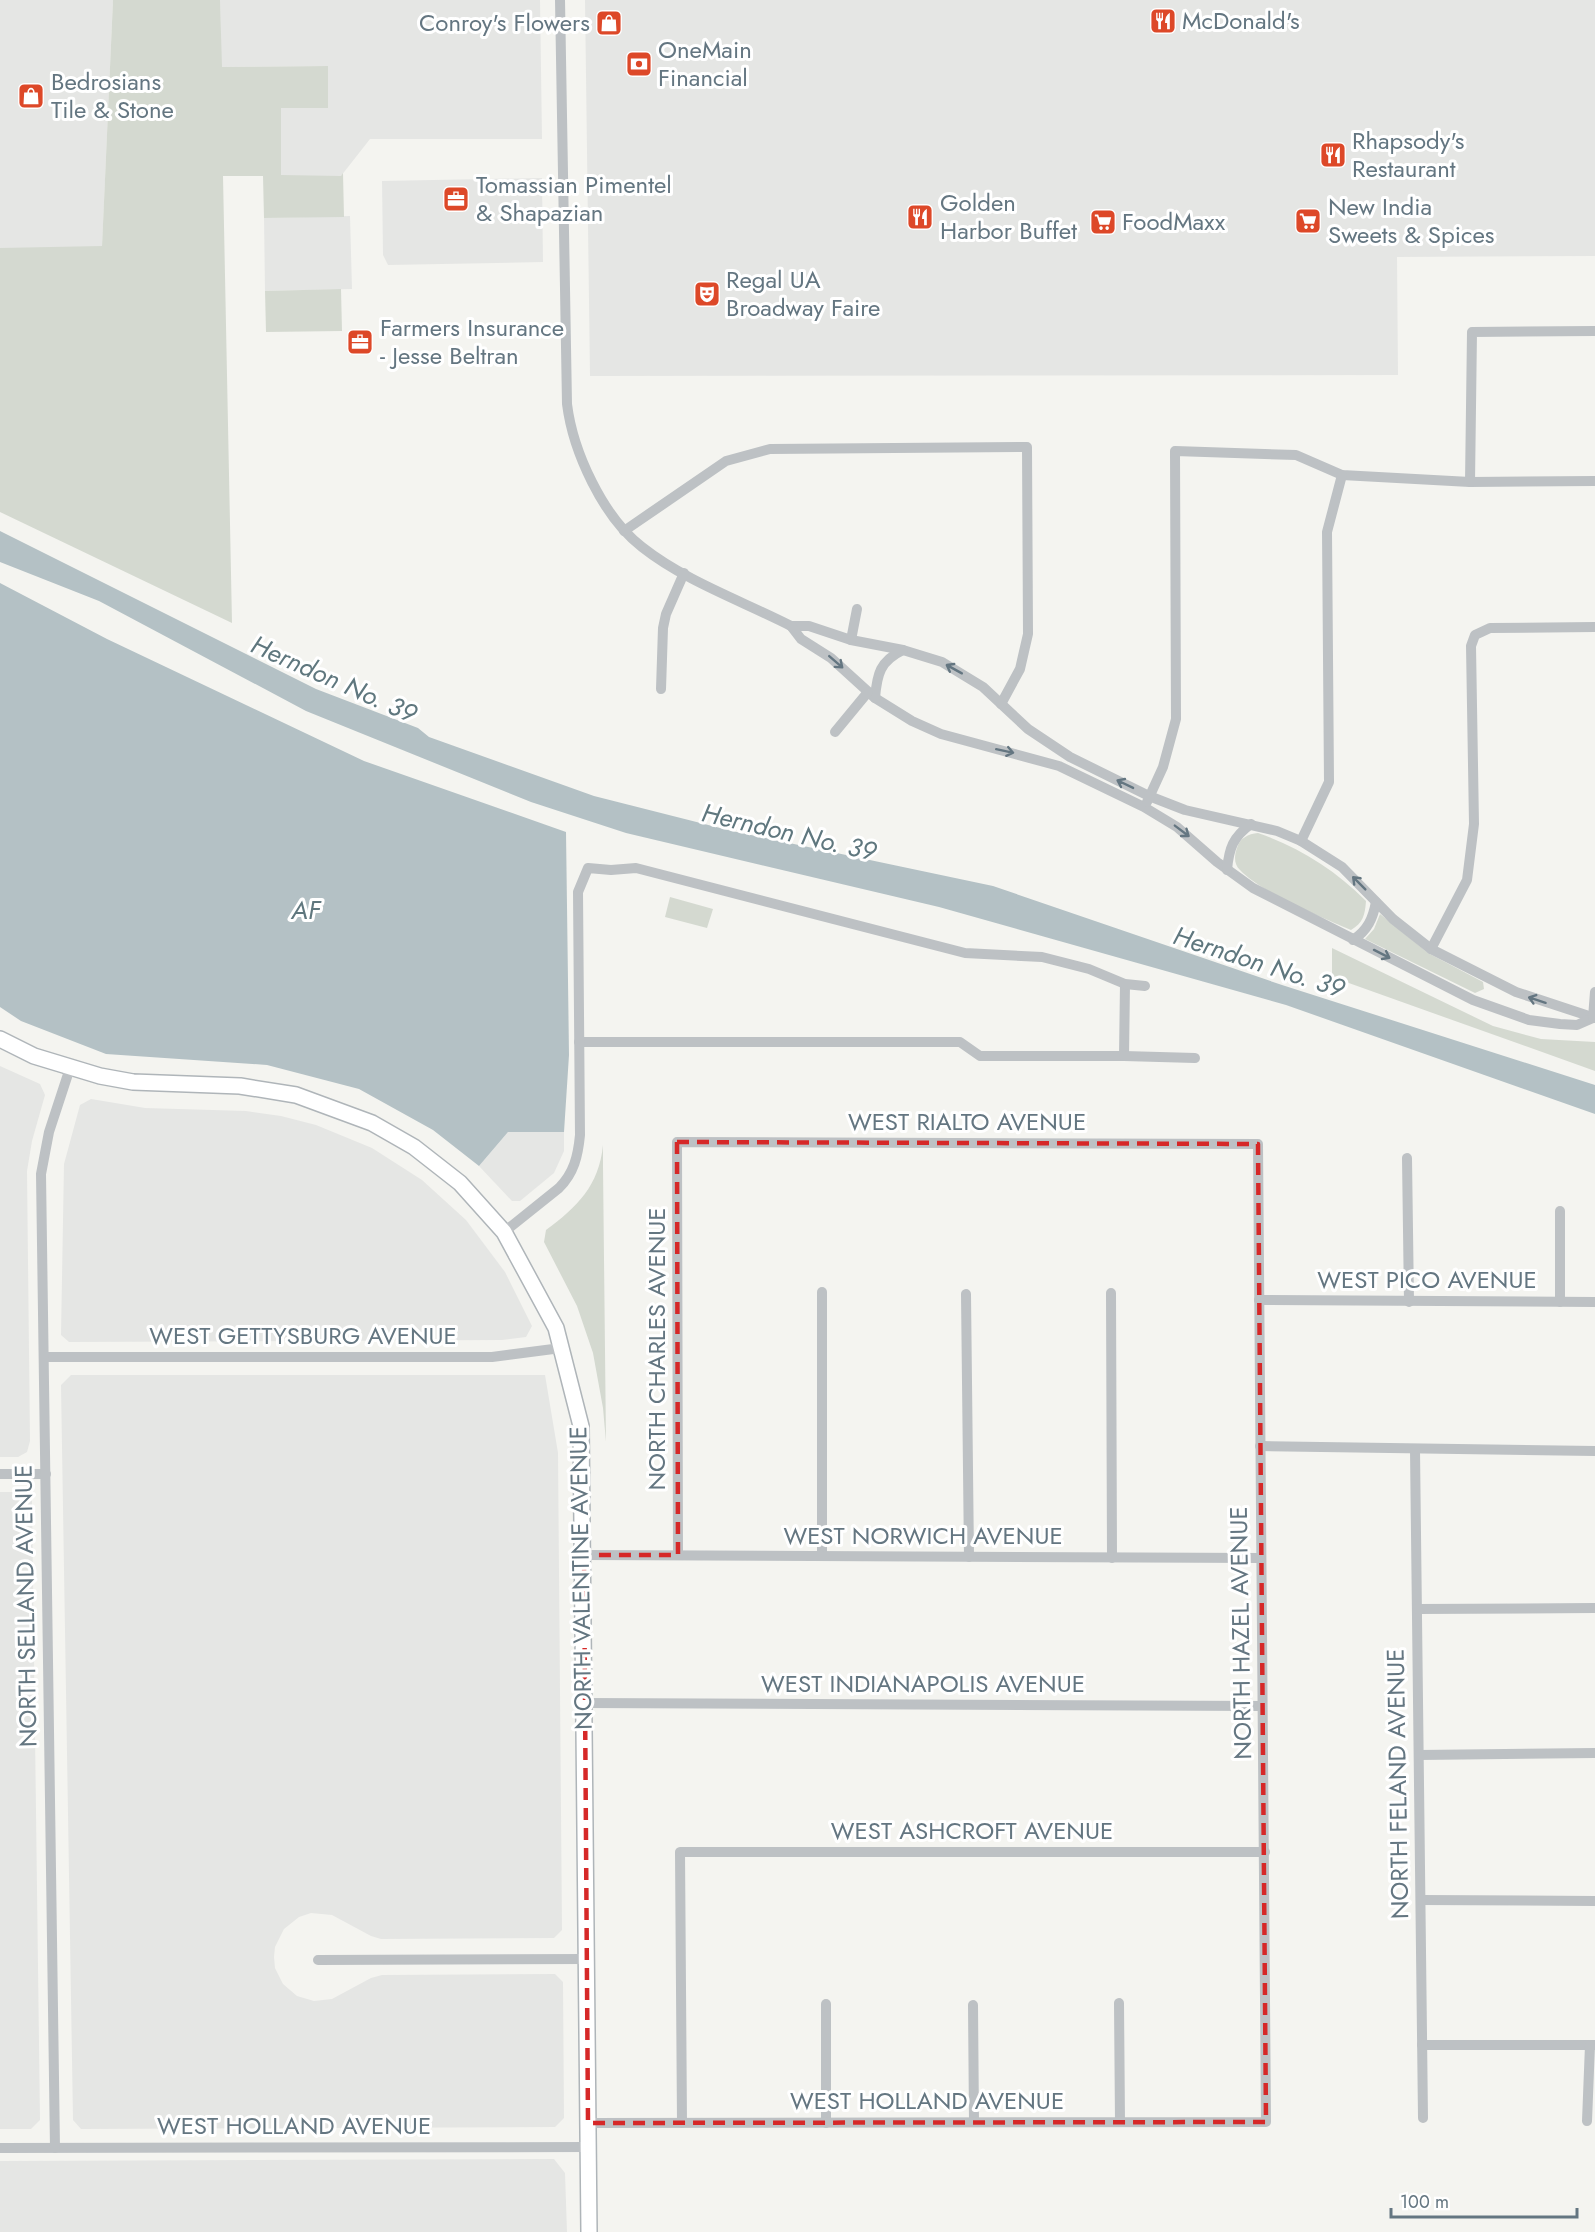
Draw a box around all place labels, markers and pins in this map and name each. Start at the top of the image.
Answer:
place label: McDonald's [1182,3,1300,38]
place label: Conroy's Flowers [419,5,590,40]
restaurant icon: McDonald's [1148,6,1178,36]
shop icon: Conroy's Flowers [594,8,624,38]
place label: OneMain Financial [658,32,752,95]
bank icon: OneMain Financial [624,49,654,79]
place label: Bedrosians Tile & Stone [51,64,174,127]
shop icon: Bedrosians Tile & Stone [16,81,46,111]
place label: Rhapsody's Restaurant [1352,123,1464,186]
restaurant icon: Rhapsody's Restaurant [1318,140,1348,170]
place label: Tomassian Pimentel & Shapazian [476,167,672,230]
office icon: Tomassian Pimentel & Shapazian [441,184,471,214]
place label: Golden Harbor Buffet [940,185,1077,248]
place label: New India Sweets & Spices [1328,189,1494,252]
restaurant icon: Golden Harbor Buffet [905,202,935,232]
place label: FoodMaxx [1122,204,1226,239]
supermarket icon: New India Sweets & Spices [1293,206,1323,236]
supermarket icon: FoodMaxx [1088,207,1118,237]
place label: Regal UA Broadway Faire [726,262,880,325]
theatre icon: Regal UA Broadway Faire [692,279,722,309]
place label: Farmers Insurance - Jesse Beltran [380,310,564,373]
office icon: Farmers Insurance - Jesse Beltran [345,327,375,357]

